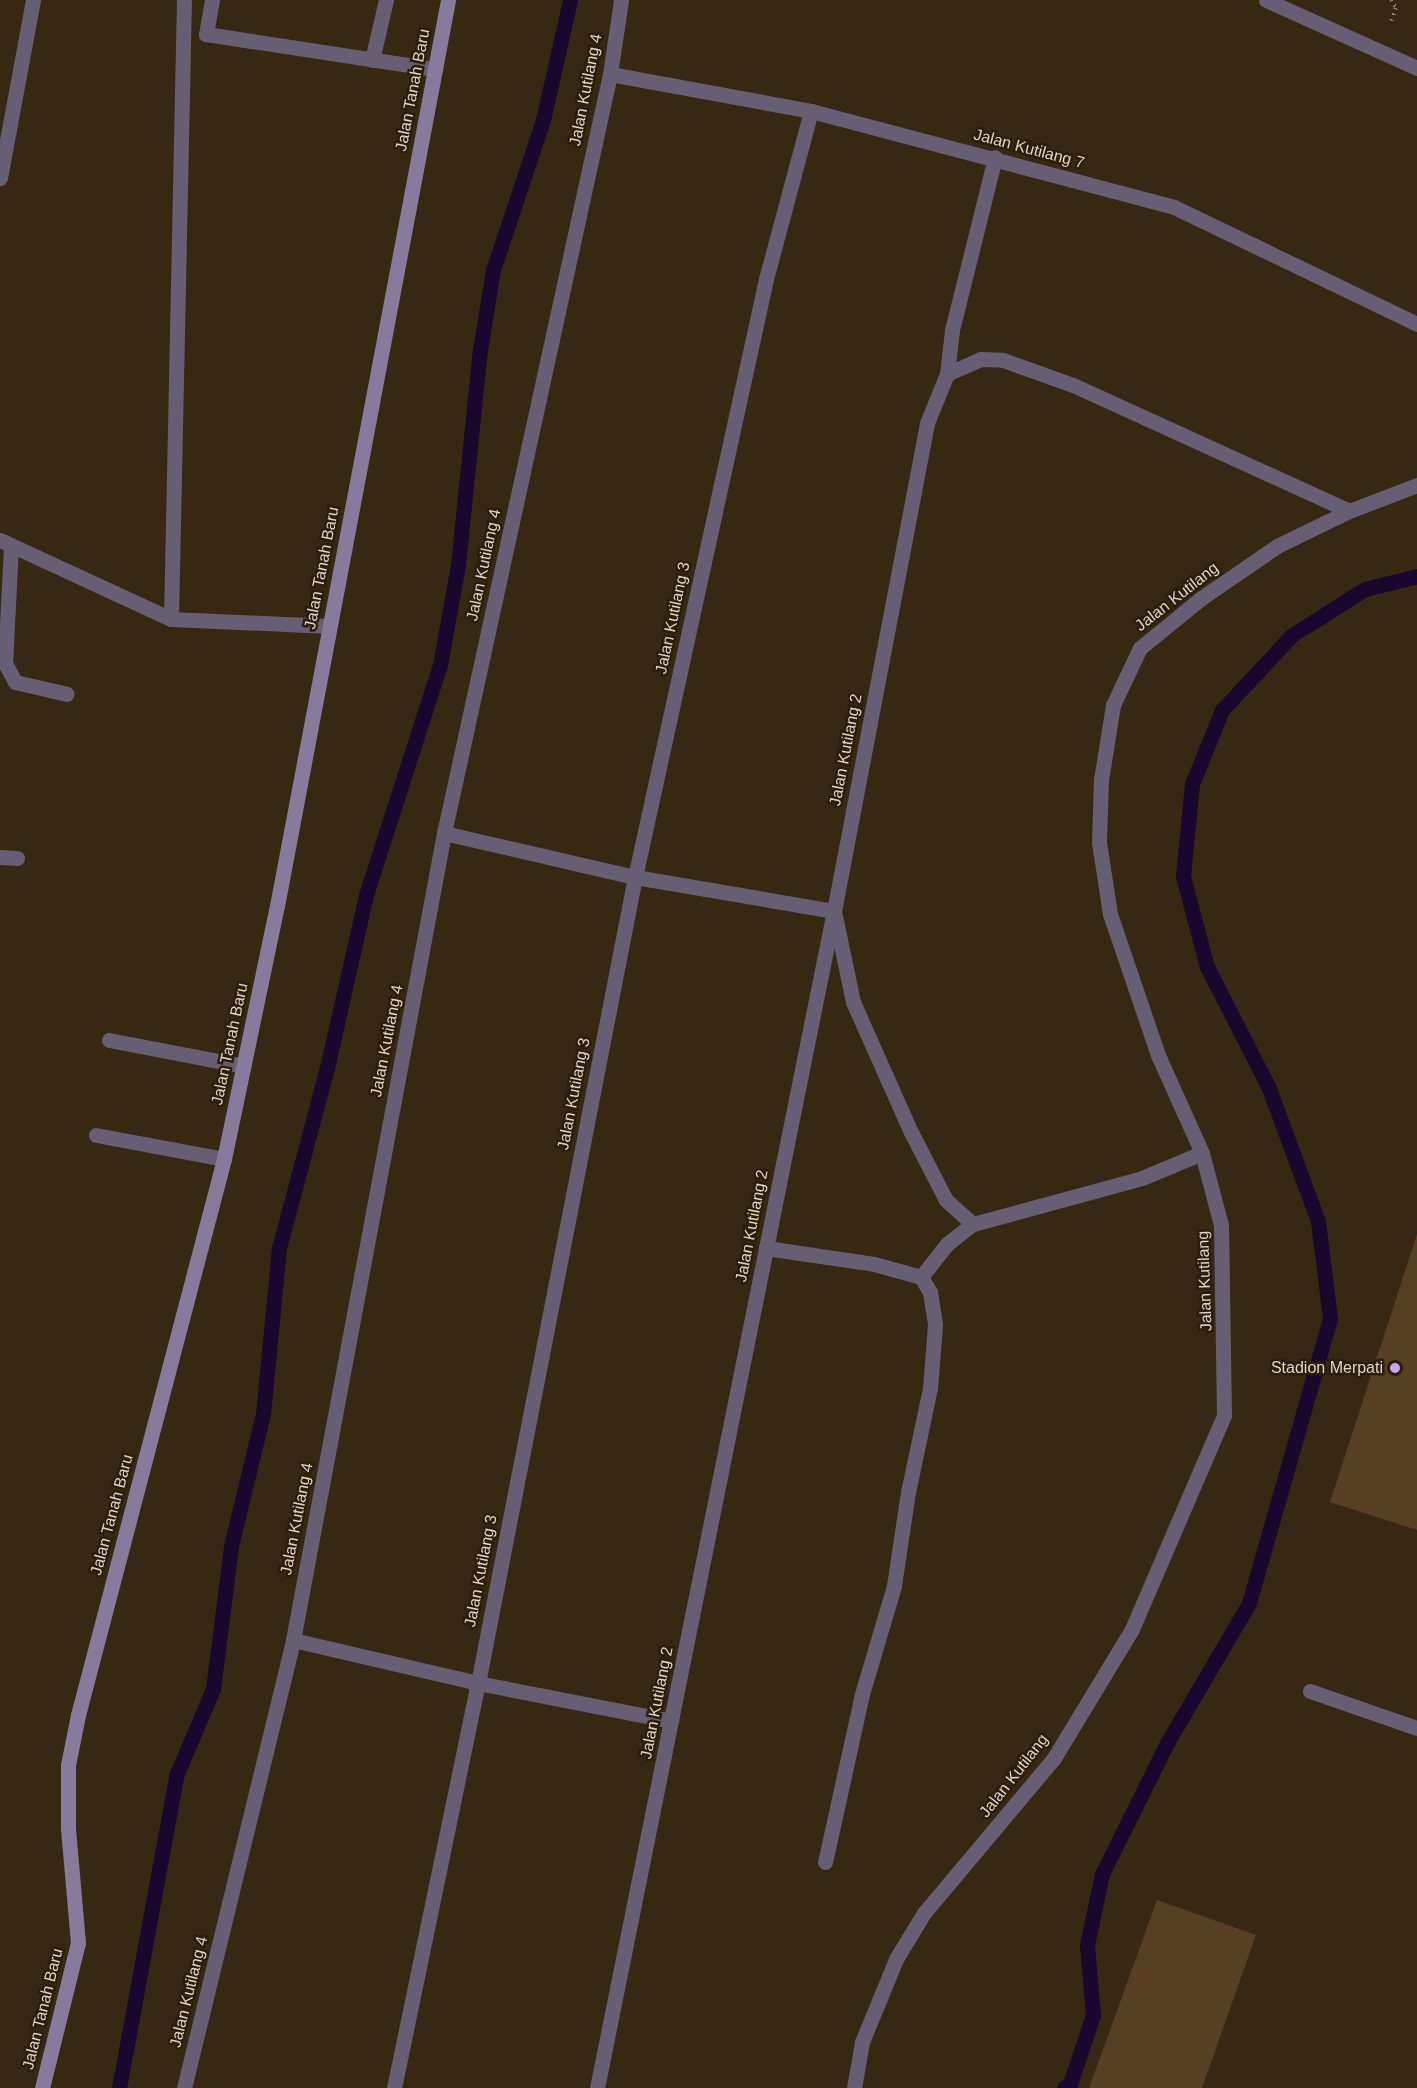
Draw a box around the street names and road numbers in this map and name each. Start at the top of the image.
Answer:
street label: Jalan Tanah Baru [392,27,434,153]
street label: Jalan Kutilang 4 [566,32,606,148]
street label: Jalan Kutilang 7 [972,125,1086,173]
street label: Jalan Tanah Baru [301,505,343,631]
street label: Jalan Kutilang 4 [463,507,505,623]
street label: Jalan Kutilang [1131,558,1223,636]
street label: Jalan Kutilang 3 [652,560,694,676]
street label: Jalan Kutilang 2 [826,692,866,808]
street label: Jalan Tanah Baru [208,981,252,1107]
street label: Jalan Kutilang 4 [367,983,407,1099]
street label: Jalan Kutilang 3 [554,1036,594,1152]
street label: Jalan Kutilang 2 [732,1168,772,1284]
street label: Jalan Kutilang [1194,1230,1216,1332]
street label: Jalan Tanah Baru [87,1452,137,1578]
street label: Jalan Kutilang 4 [277,1461,317,1577]
street label: Jalan Kutilang 3 [461,1513,501,1629]
street label: Jalan Kutilang 2 [637,1645,677,1761]
street label: Jalan Kutilang [975,1730,1053,1822]
street label: Jalan Kutilang 4 [166,1934,212,2050]
street label: Jalan Tanah Baru [19,1946,67,2072]

